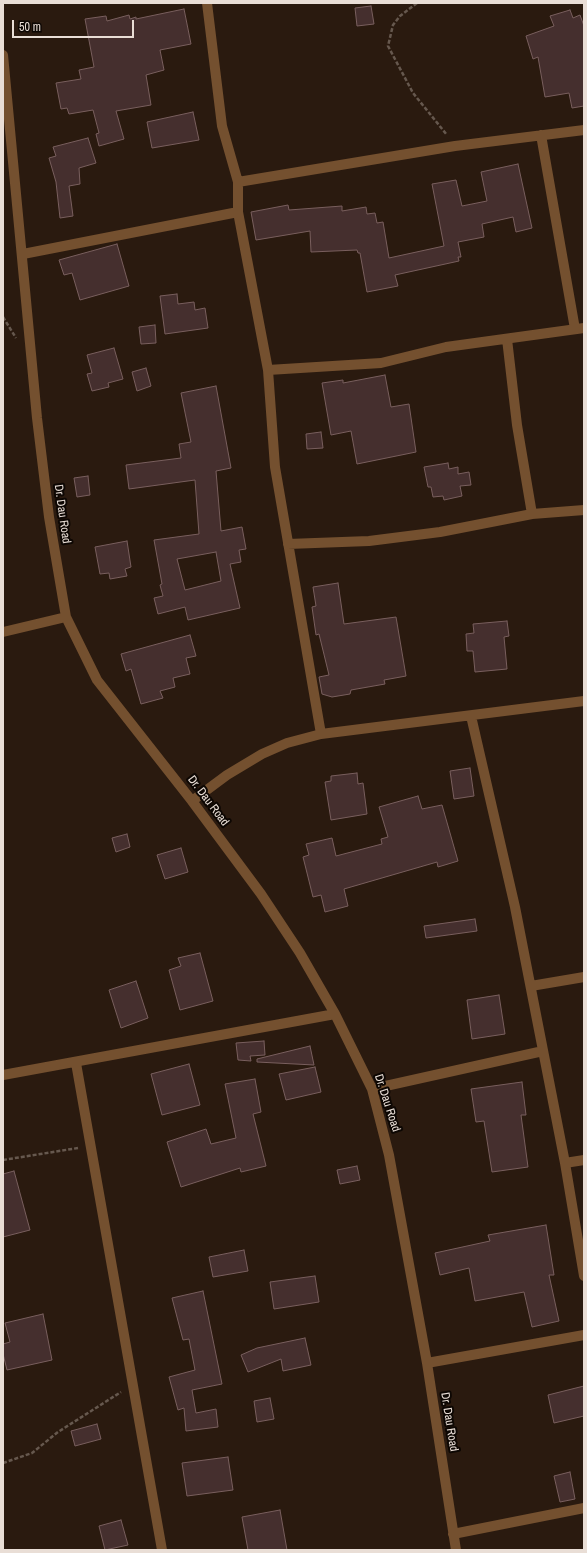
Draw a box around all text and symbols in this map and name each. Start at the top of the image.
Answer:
scale bar [14,12,136,38]
text: 50 m [19,19,41,35]
street label: Dr. Dau Road [51,483,73,545]
street label: Dr. Dau Road [184,773,232,829]
street label: Dr. Dau Road [371,1072,403,1134]
street label: Dr. Dau Road [437,1391,461,1453]

